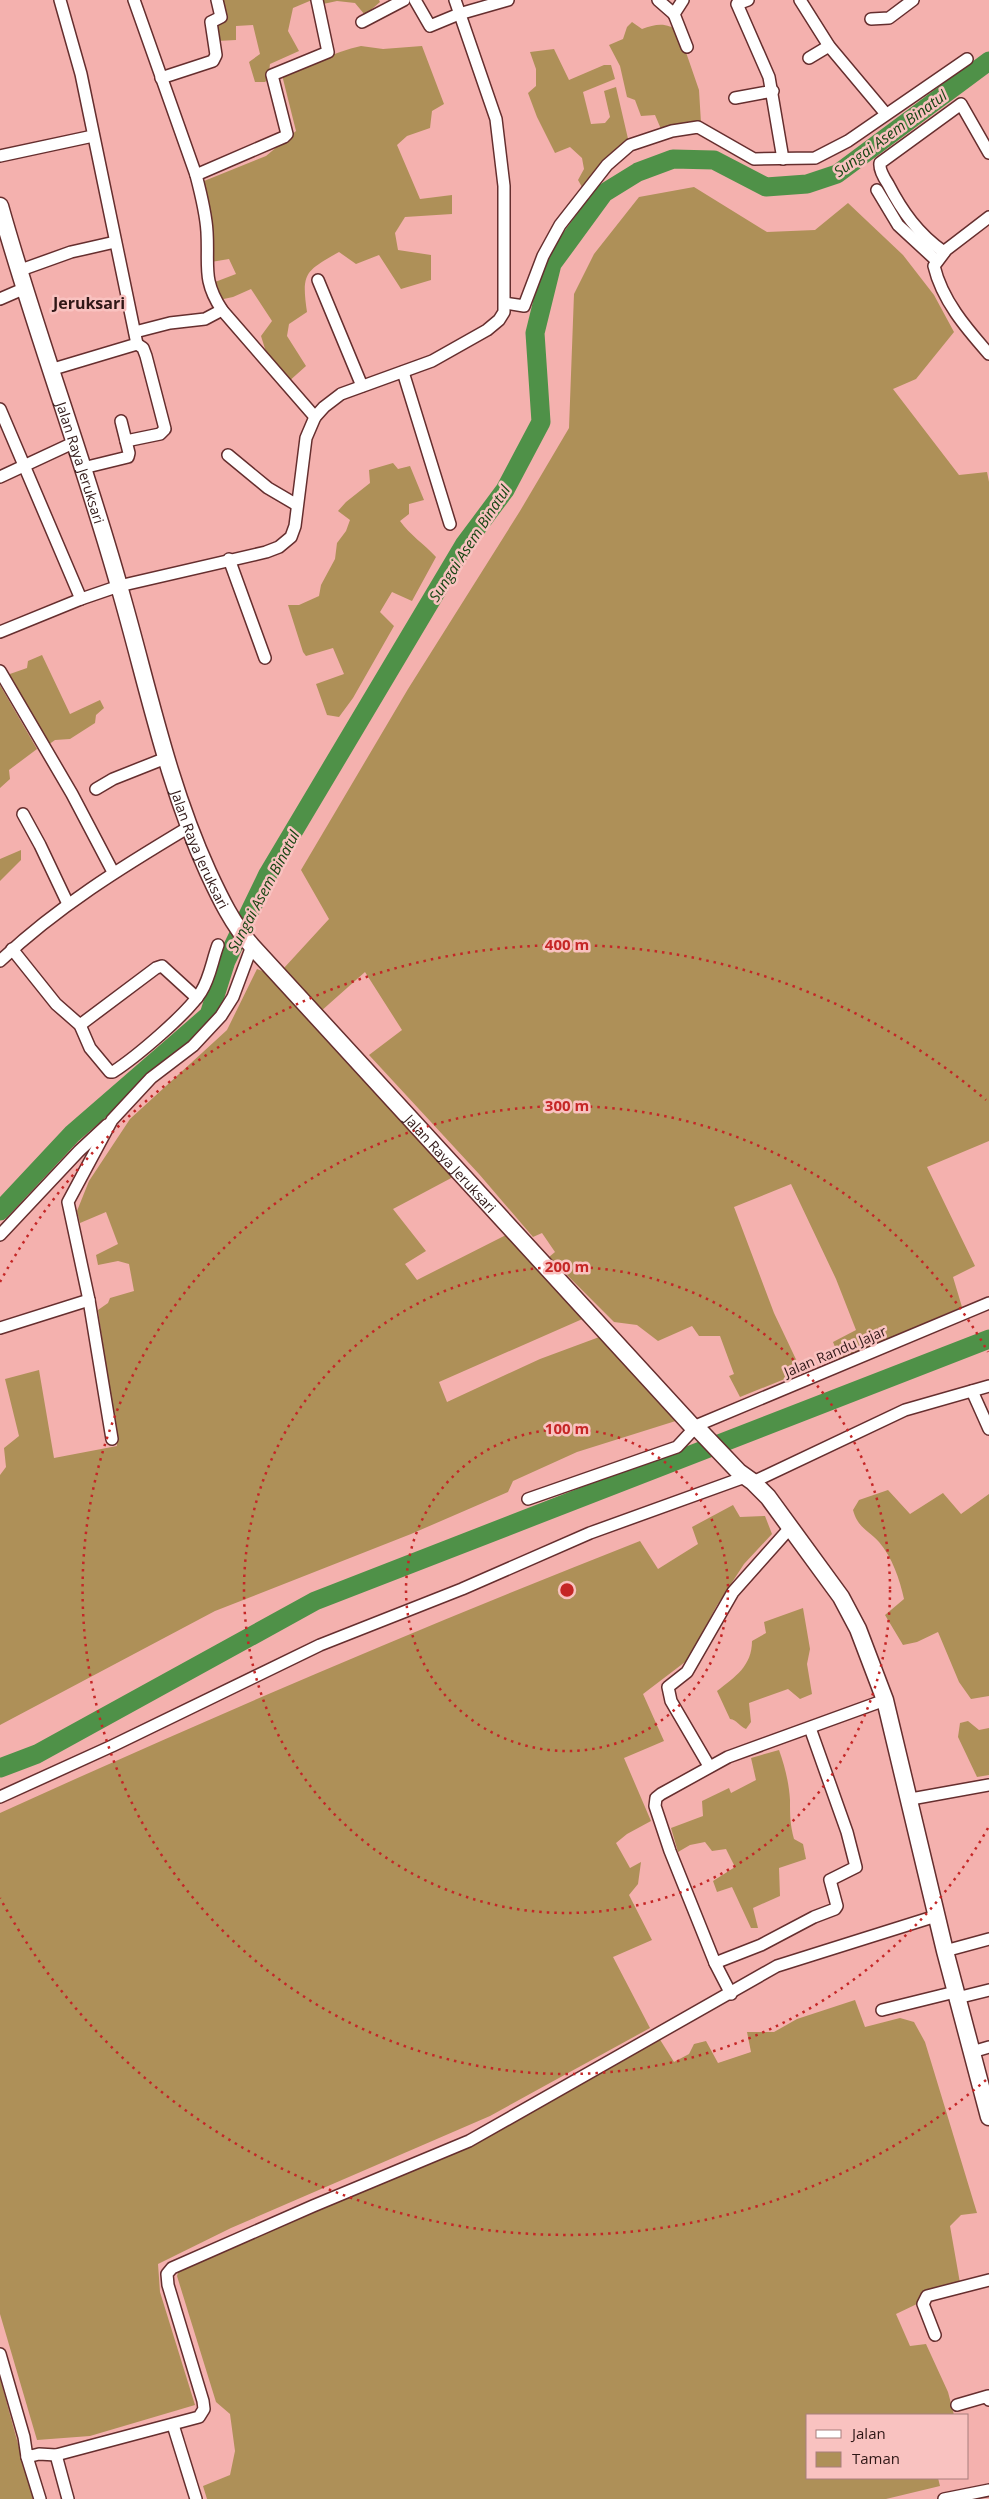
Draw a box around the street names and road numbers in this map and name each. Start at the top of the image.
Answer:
street label: Jalan Raya Jeruksari [52,397,109,526]
street label: Jalan Raya Jeruksari [167,785,234,912]
street label: Jalan Raya Jeruksari [400,1108,501,1216]
street label: Jalan Randu Jajar [779,1321,889,1382]

